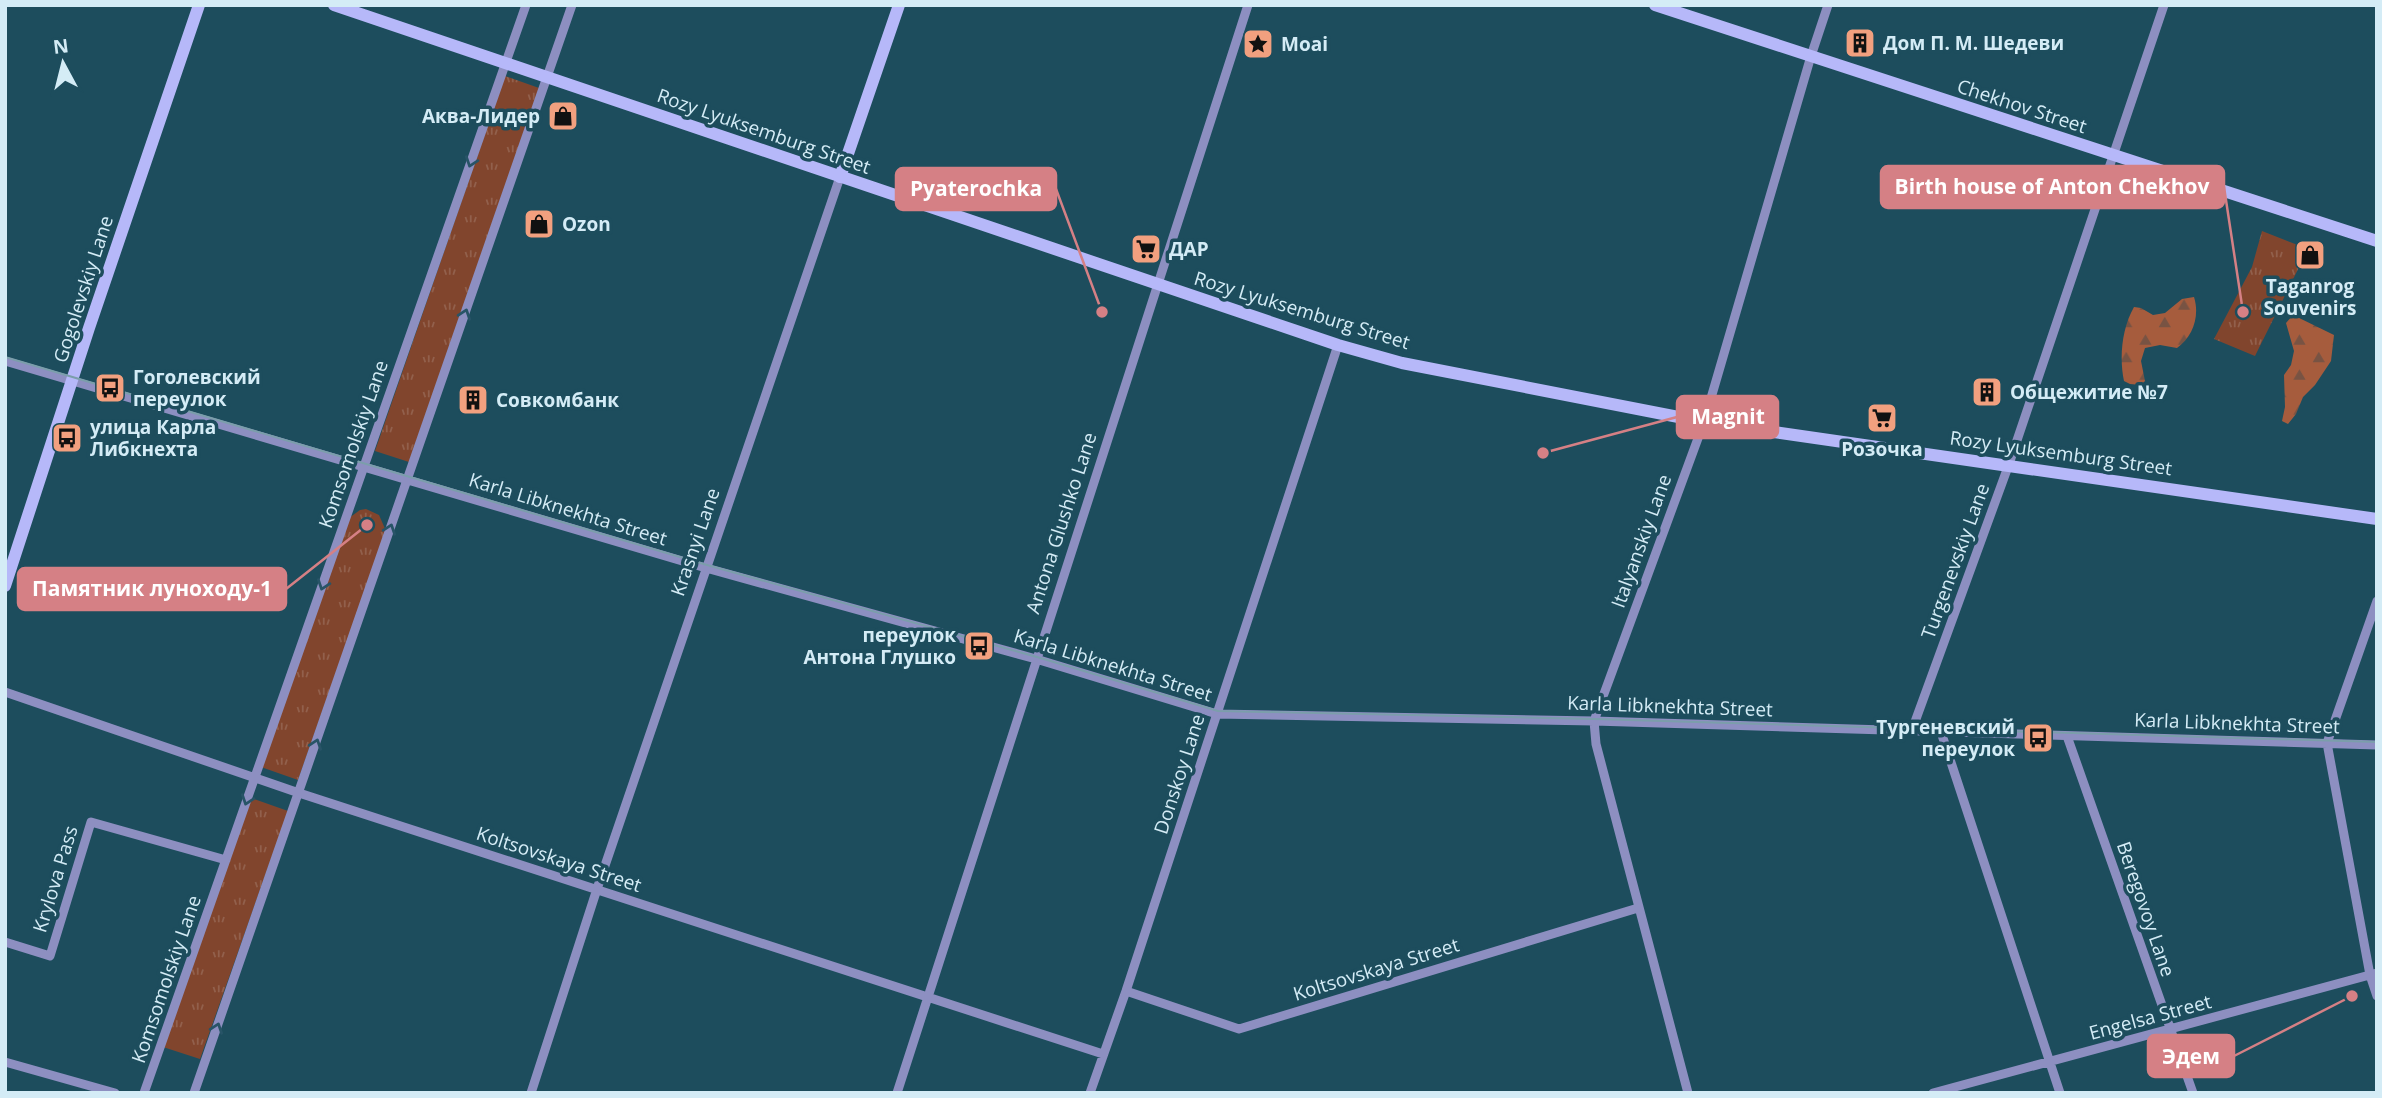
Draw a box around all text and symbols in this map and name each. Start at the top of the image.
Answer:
building icon: Дом П. М. Шедеви [1843,26,1877,60]
place icon: Moai [1241,27,1275,61]
north arrow [28,28,98,98]
place label: Дом П. М. Шедеви [1883,30,2064,56]
place label: Moai [1281,31,1328,57]
text: N [52,32,70,60]
street label: Chekhov Street [1954,73,2090,139]
street label: Rozy Lyuksemburg Street [654,82,874,180]
shop icon: Аква-Лидер [546,99,580,133]
place label: Аква-Лидер [422,103,540,129]
one-way arrow [465,156,479,168]
callout: Birth house of Anton Chekhov [1881,166,2224,208]
callout: Pyaterochka [896,168,1056,210]
text: Birth house of Anton Chekhov [1895,172,2210,200]
text: Pyaterochka [910,174,1042,202]
shop icon: Ozon [522,207,556,241]
place label: Ozon [562,211,611,237]
street label: Gogolevskiy Lane [47,212,119,366]
supermarket icon: ДАР [1129,232,1163,266]
place label: ДАР [1169,236,1209,262]
shop icon: Taganrog Souvenirs [2293,238,2327,272]
street label: Rozy Lyuksemburg Street [1191,265,1413,355]
place label: Taganrog Souvenirs [2263,273,2357,321]
one-way arrow [457,309,471,321]
street label: Komsomolskiy Lane [312,357,394,531]
place label: Гоголевский переулок [133,364,261,412]
bus stop icon: Гоголевский переулок [93,371,127,405]
building icon: Общежитие №7 [1970,375,2004,409]
place label: Общежитие №7 [2010,379,2168,405]
building icon: Совкомбанк [456,383,490,417]
place label: Совкомбанк [496,387,619,413]
callout: Magnit [1677,396,1778,438]
supermarket icon: Розочка [1865,401,1899,435]
text: Magnit [1691,402,1765,430]
place label: улица Карла Либкнехта [90,414,216,462]
bus stop icon: улица Карла Либкнехта [50,421,84,455]
street label: Rozy Lyuksemburg Street [1948,425,2174,482]
street label: Antona Glushko Lane [1019,429,1103,617]
place label: Розочка [1841,436,1923,462]
street label: Karla Libknekhta Street [466,466,670,552]
street label: Italyanskiy Lane [1605,471,1677,611]
street label: Turgenevskiy Lane [1915,480,1995,642]
street label: Krasnyi Lane [664,484,726,600]
one-way arrow [382,524,396,536]
callout: Памятник луноходу-1 [18,568,286,610]
text: Памятник луноходу-1 [32,574,272,602]
one-way arrow [317,578,331,590]
place label: переулок Антона Глушко [803,622,956,670]
street label: Karla Libknekhta Street [1011,622,1215,708]
bus stop icon: переулок Антона Глушко [962,629,996,663]
street label: Karla Libknekhta Street [1567,689,1774,723]
street label: Karla Libknekhta Street [2134,706,2341,740]
street label: Donskoy Lane [1147,711,1211,837]
place label: Тургеневский переулок [1876,714,2015,762]
bus stop icon: Тургеневский переулок [2021,721,2055,755]
one-way arrow [308,738,322,751]
one-way arrow [242,793,256,805]
street label: Koltsovskaya Street [473,820,645,898]
street label: Krylova Pass [26,822,84,936]
street label: Beregovoy Lane [2111,838,2181,980]
street label: Komsomolskiy Lane [125,892,207,1066]
street label: Koltsovskaya Street [1290,931,1462,1007]
street label: Engelsa Street [2086,988,2214,1046]
one-way arrow [209,1023,223,1035]
callout: Эдем [2148,1035,2234,1077]
text: Эдем [2162,1042,2220,1070]

